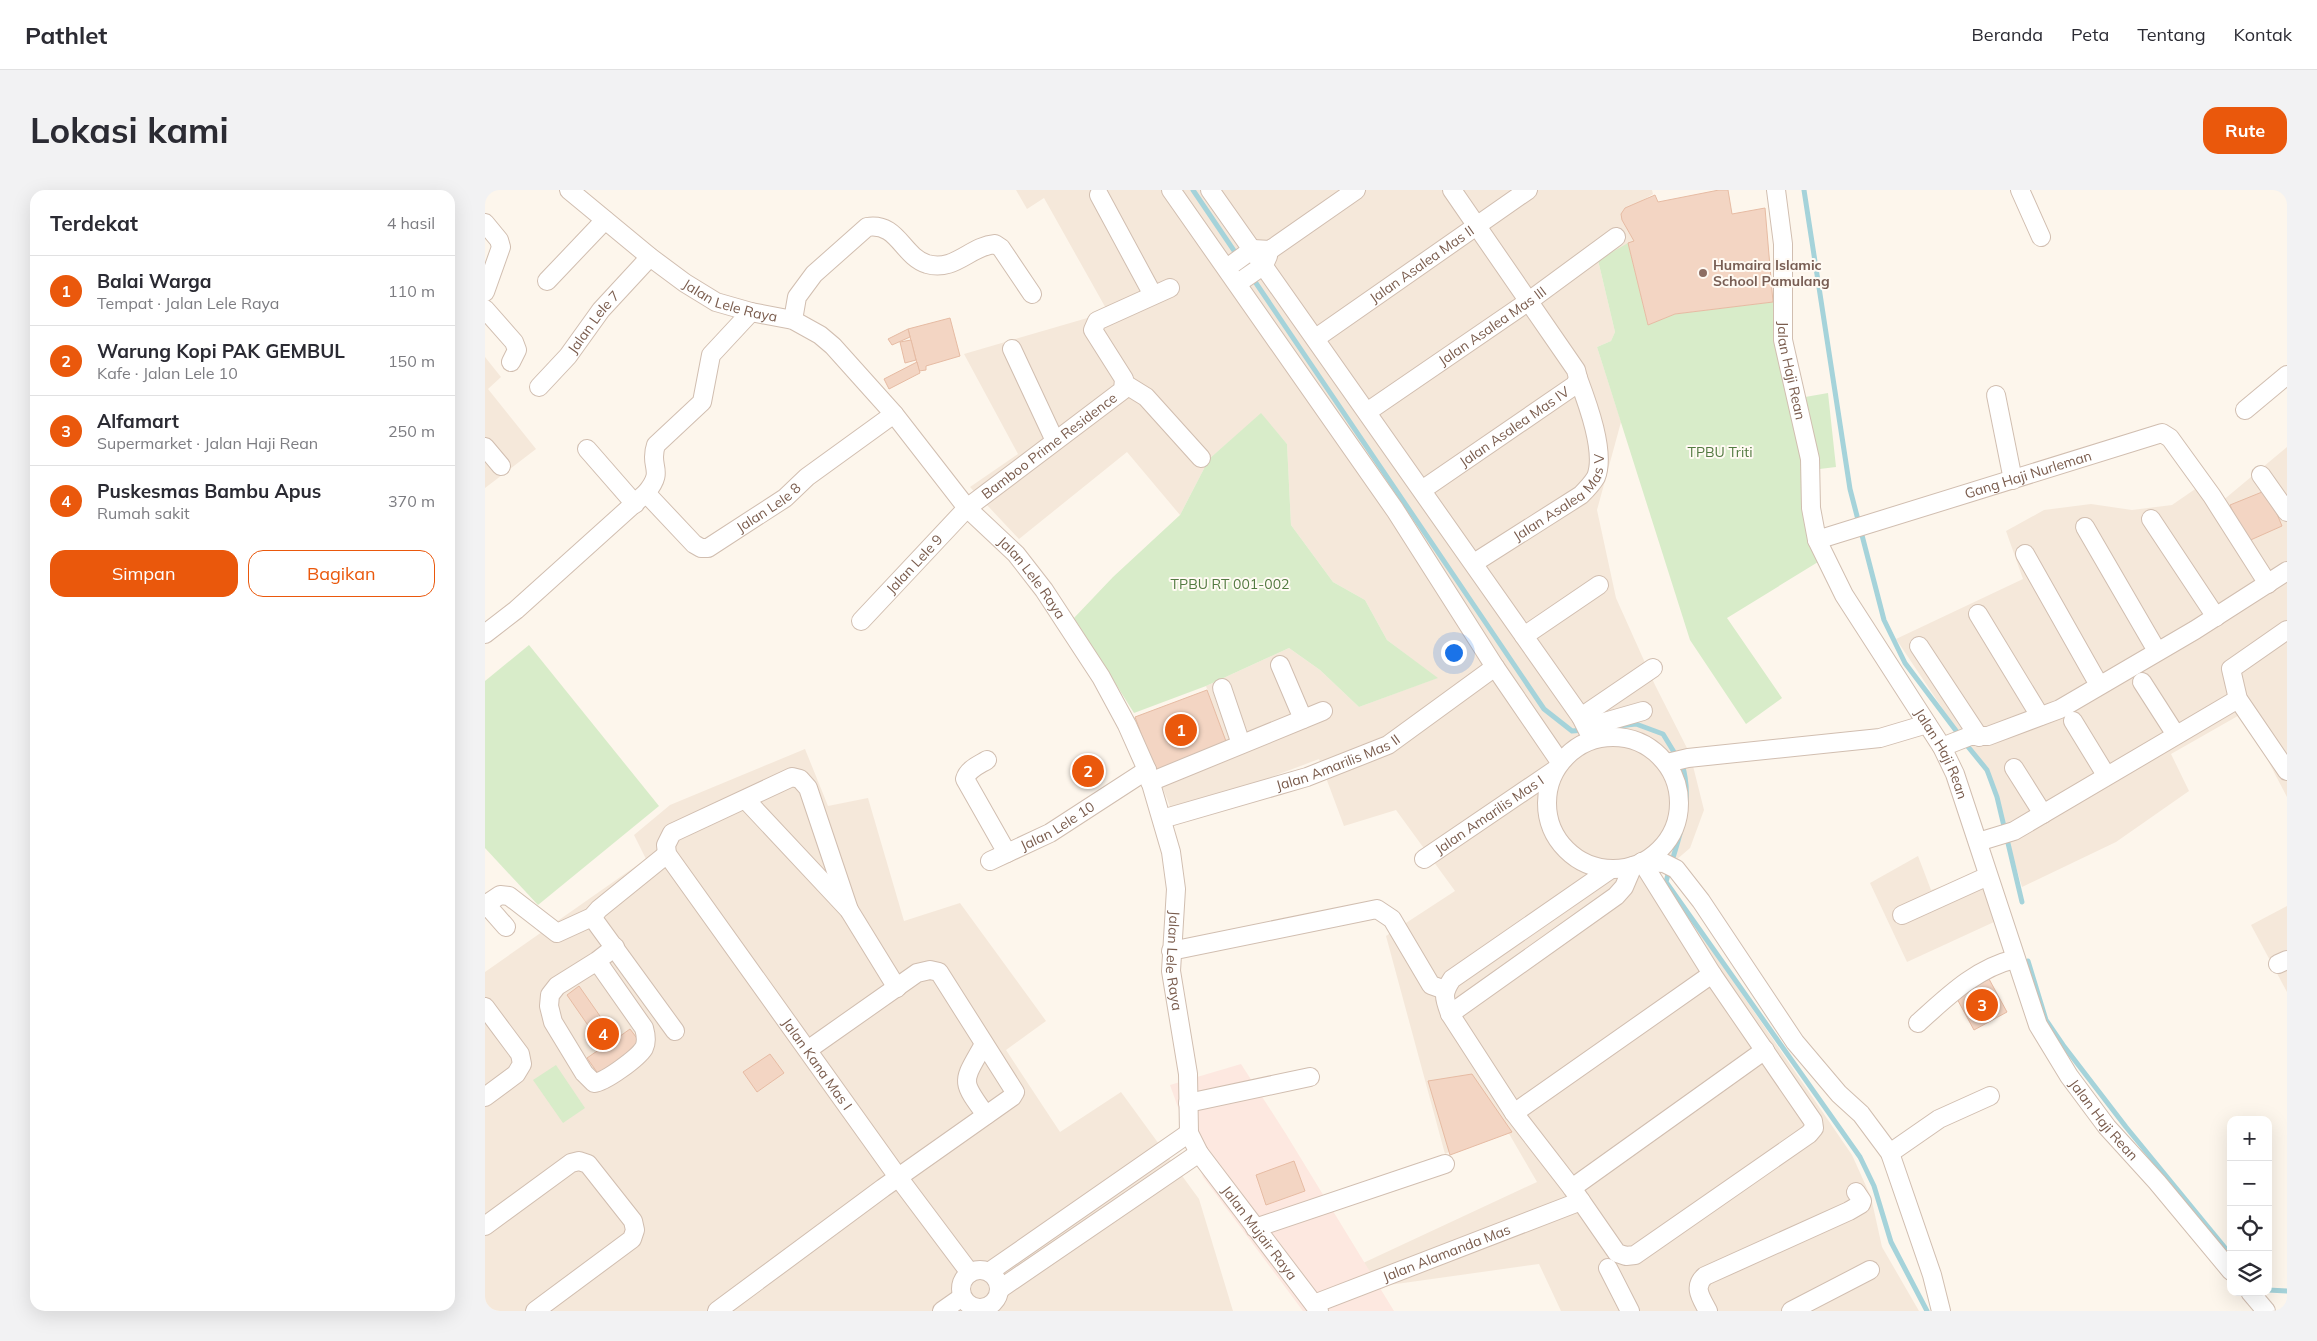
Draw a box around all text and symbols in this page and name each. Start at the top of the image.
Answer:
text: Pathlet [25,20,107,50]
text: Beranda [1972,23,2043,46]
text: Peta [2071,23,2109,46]
text: Tentang [2137,23,2206,46]
text: Kontak [2234,23,2292,46]
button: Rute [2203,107,2287,154]
text: Lokasi kami [30,108,229,152]
text: Terdekat [50,210,138,236]
text: 4 hasil [387,213,435,233]
street label: Jalan Asalea Mas II [1366,221,1478,307]
place label: Humaira Islamic School Pamulang [1713,256,1830,290]
marker: Humaira Islamic School Pamulang [1697,267,1709,279]
text: Balai Warga [97,269,212,293]
street label: Jalan Lele Raya [680,275,779,326]
text: 1 [61,281,71,301]
text: 110 m [388,281,435,301]
street label: Jalan Asalea Mas III [1435,282,1550,369]
street label: Jalan Lele 7 [564,287,623,357]
text: Tempat · Jalan Lele Raya [97,293,279,313]
street label: Jalan Haji Rean [1774,322,1810,421]
text: Warung Kopi PAK GEMBUL [97,339,345,363]
text: 2 [61,351,71,371]
text: 150 m [388,351,435,371]
text: Kafe · Jalan Lele 10 [97,363,238,383]
street label: Jalan Asalea Mas IV [1456,382,1573,471]
street label: Bamboo Prime Residence [978,389,1121,503]
text: Alfamart [97,409,179,433]
text: 3 [61,421,71,441]
text: 250 m [388,421,435,441]
text: Supermarket · Jalan Haji Rean [97,433,318,453]
park label: TPBU Triti [1688,443,1753,461]
street label: Gang Haji Nurleman [1962,446,2094,503]
street label: Jalan Asalea Mas V [1510,453,1608,545]
text: Puskesmas Bambu Apus [97,479,321,503]
street label: Jalan Lele 8 [733,479,805,536]
text: 4 [61,491,71,511]
text: 370 m [388,491,435,511]
text: Rumah sakit [97,503,190,523]
street label: Jalan Lele 9 [882,531,947,598]
street label: Jalan Lele Raya [994,533,1069,622]
button: Simpan [50,550,238,597]
button: Bagikan [248,550,435,597]
park label: TPBU RT 001-002 [1171,575,1289,593]
your location [1441,640,1467,666]
street label: Jalan Haji Rean [1911,705,1972,801]
pin: 1 [1165,711,1197,749]
street label: Jalan Amarilis Mas II [1274,730,1404,794]
pin: 2 [1072,752,1104,790]
street label: Jalan Amarilis Mas I [1431,771,1547,858]
street label: Jalan Lele 10 [1017,797,1098,855]
street label: Jalan Lele Raya [1162,910,1186,1012]
pin: 3 [1966,986,1998,1024]
street label: Jalan Kana Mas I [778,1014,856,1113]
pin: 4 [587,1015,619,1053]
street label: Jalan Haji Rean [2065,1075,2142,1164]
map controls [2227,1116,2272,1296]
button: + [2227,1116,2272,1161]
button: − [2227,1161,2272,1206]
street label: Jalan Mujair Raya [1218,1182,1301,1284]
button: locate [2227,1206,2272,1251]
street label: Jalan Alamanda Mas [1380,1220,1513,1286]
button: layers [2227,1251,2272,1296]

